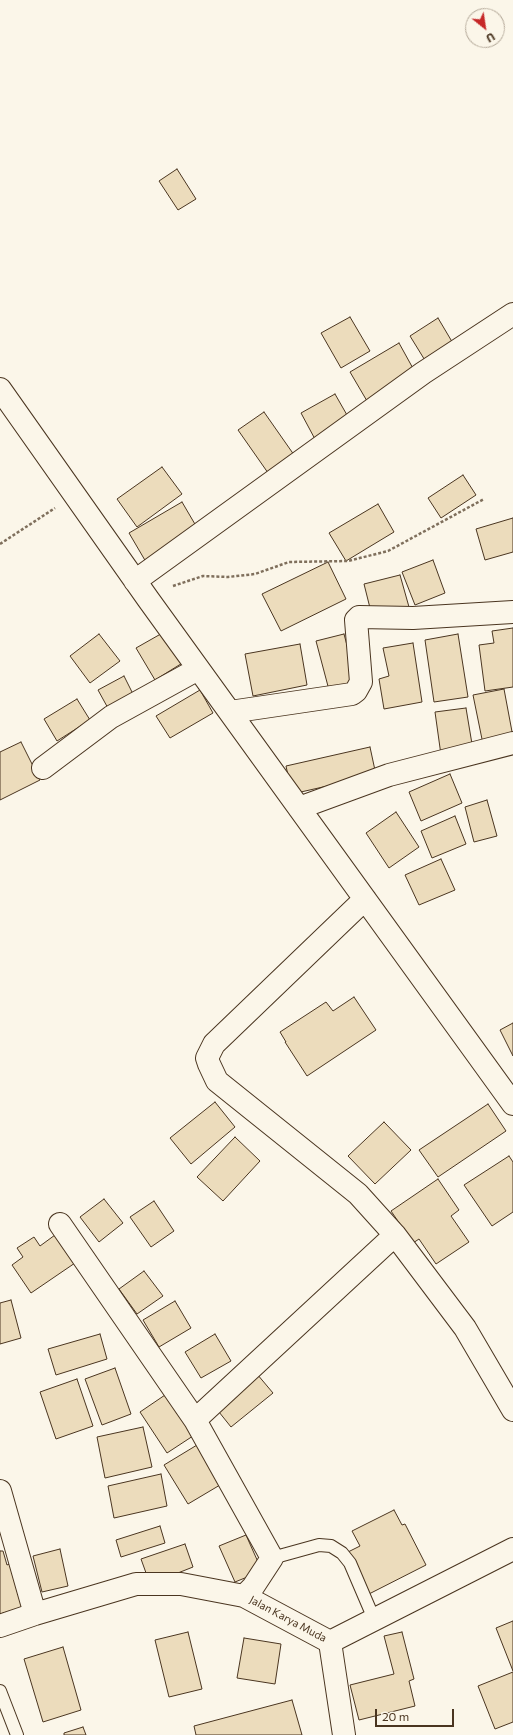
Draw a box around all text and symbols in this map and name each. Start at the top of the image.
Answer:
north arrow [465,8,505,48]
text: U [484,30,497,46]
street label: Jalan Karya Muda [247,1593,329,1645]
scale bar [377,1701,456,1727]
text: 20 m [382,1709,409,1723]

